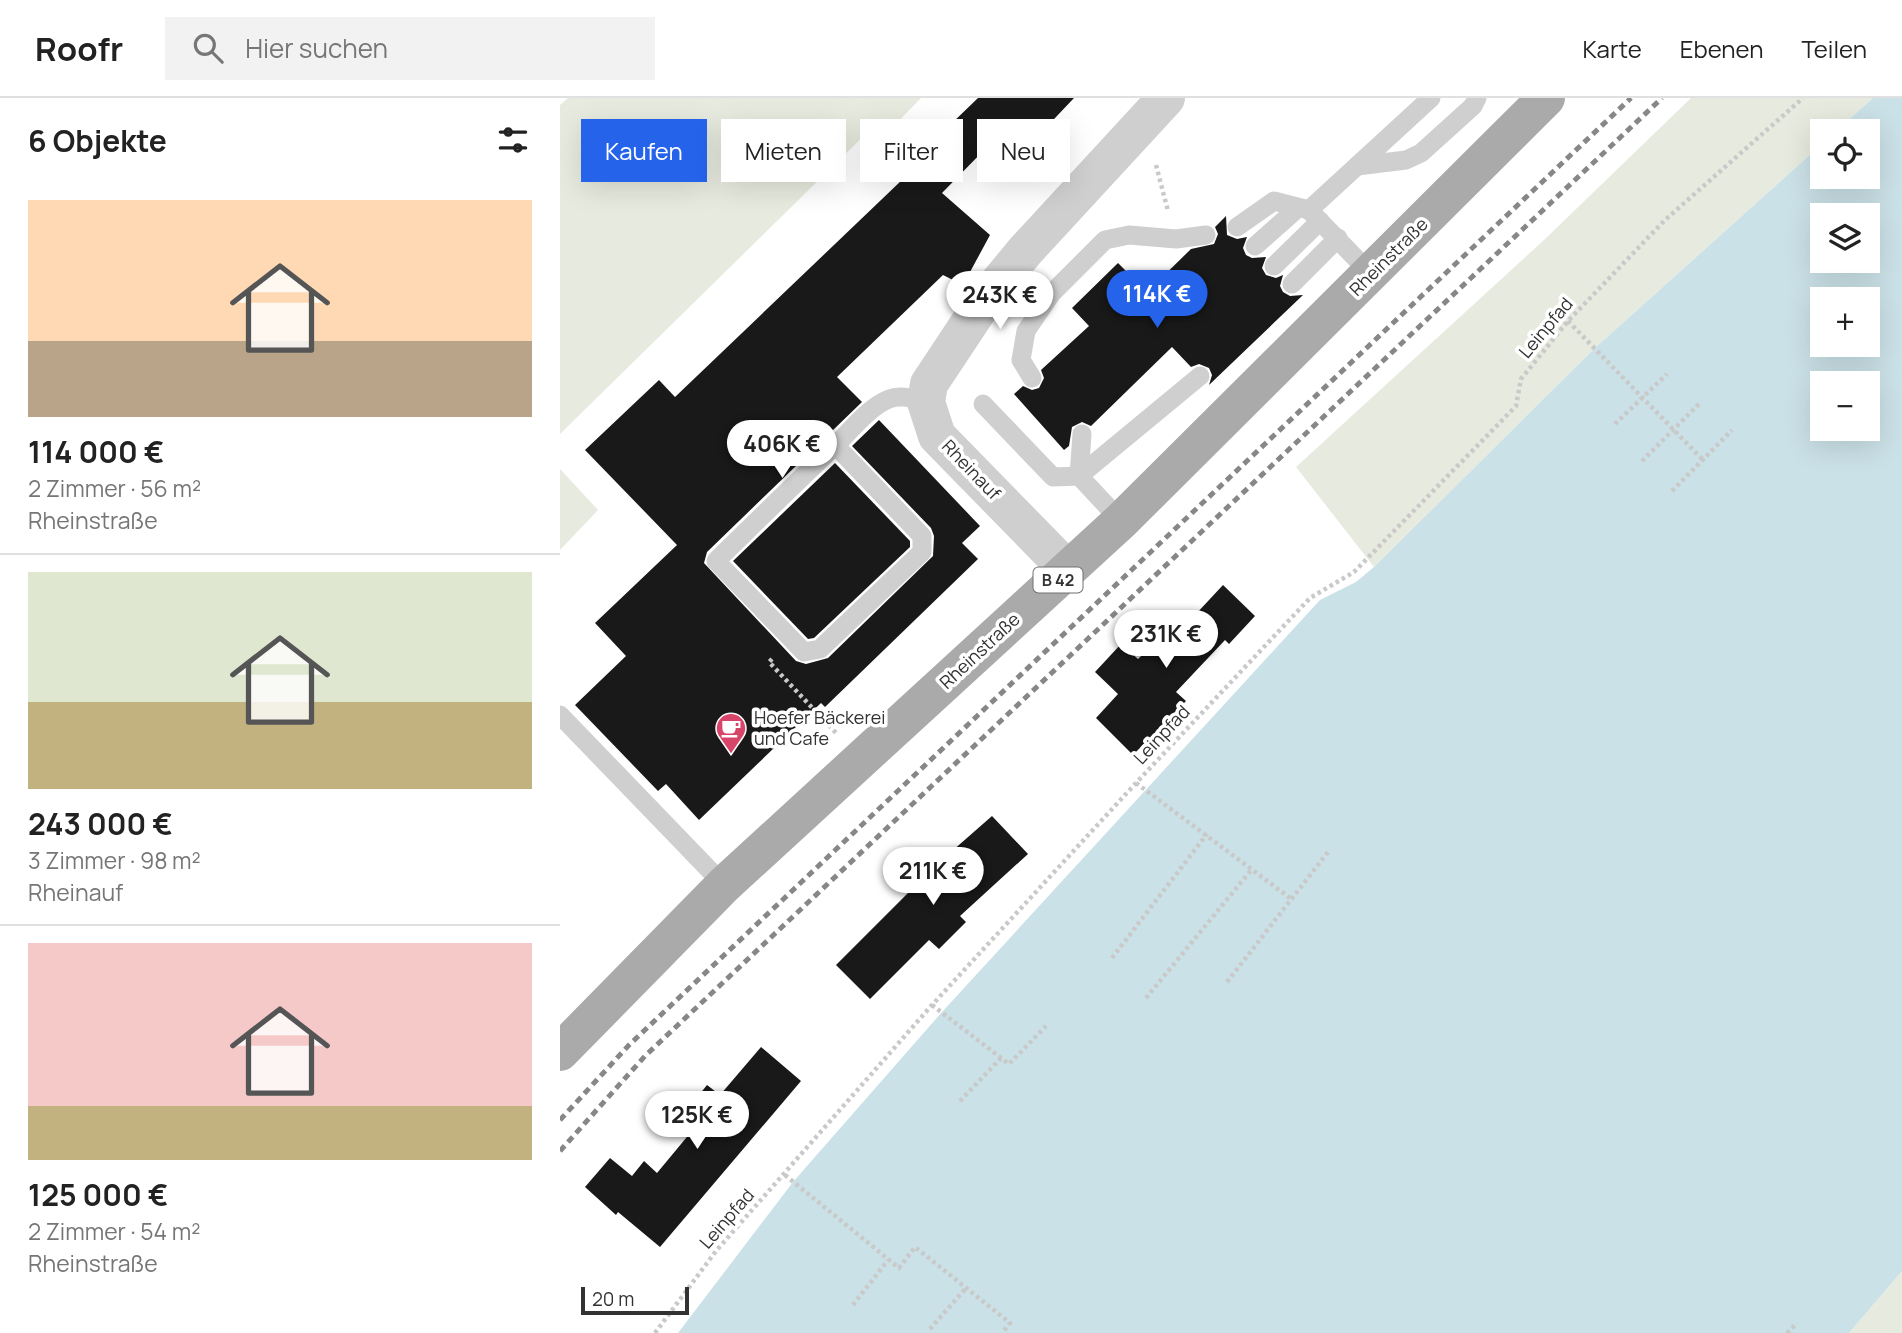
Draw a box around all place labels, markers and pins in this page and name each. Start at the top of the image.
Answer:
pin: 114K € [1100,271,1214,330]
pin: 243K € [943,272,1057,331]
pin: 406K € [725,420,839,480]
pin: 231K € [1109,610,1223,670]
place label: Hoefer Bäckerei und Cafe [754,705,885,750]
cafe icon: Hoefer Bäckerei und Cafe [714,711,748,755]
pin: 211K € [876,848,990,907]
pin: 125K € [640,1091,754,1151]

